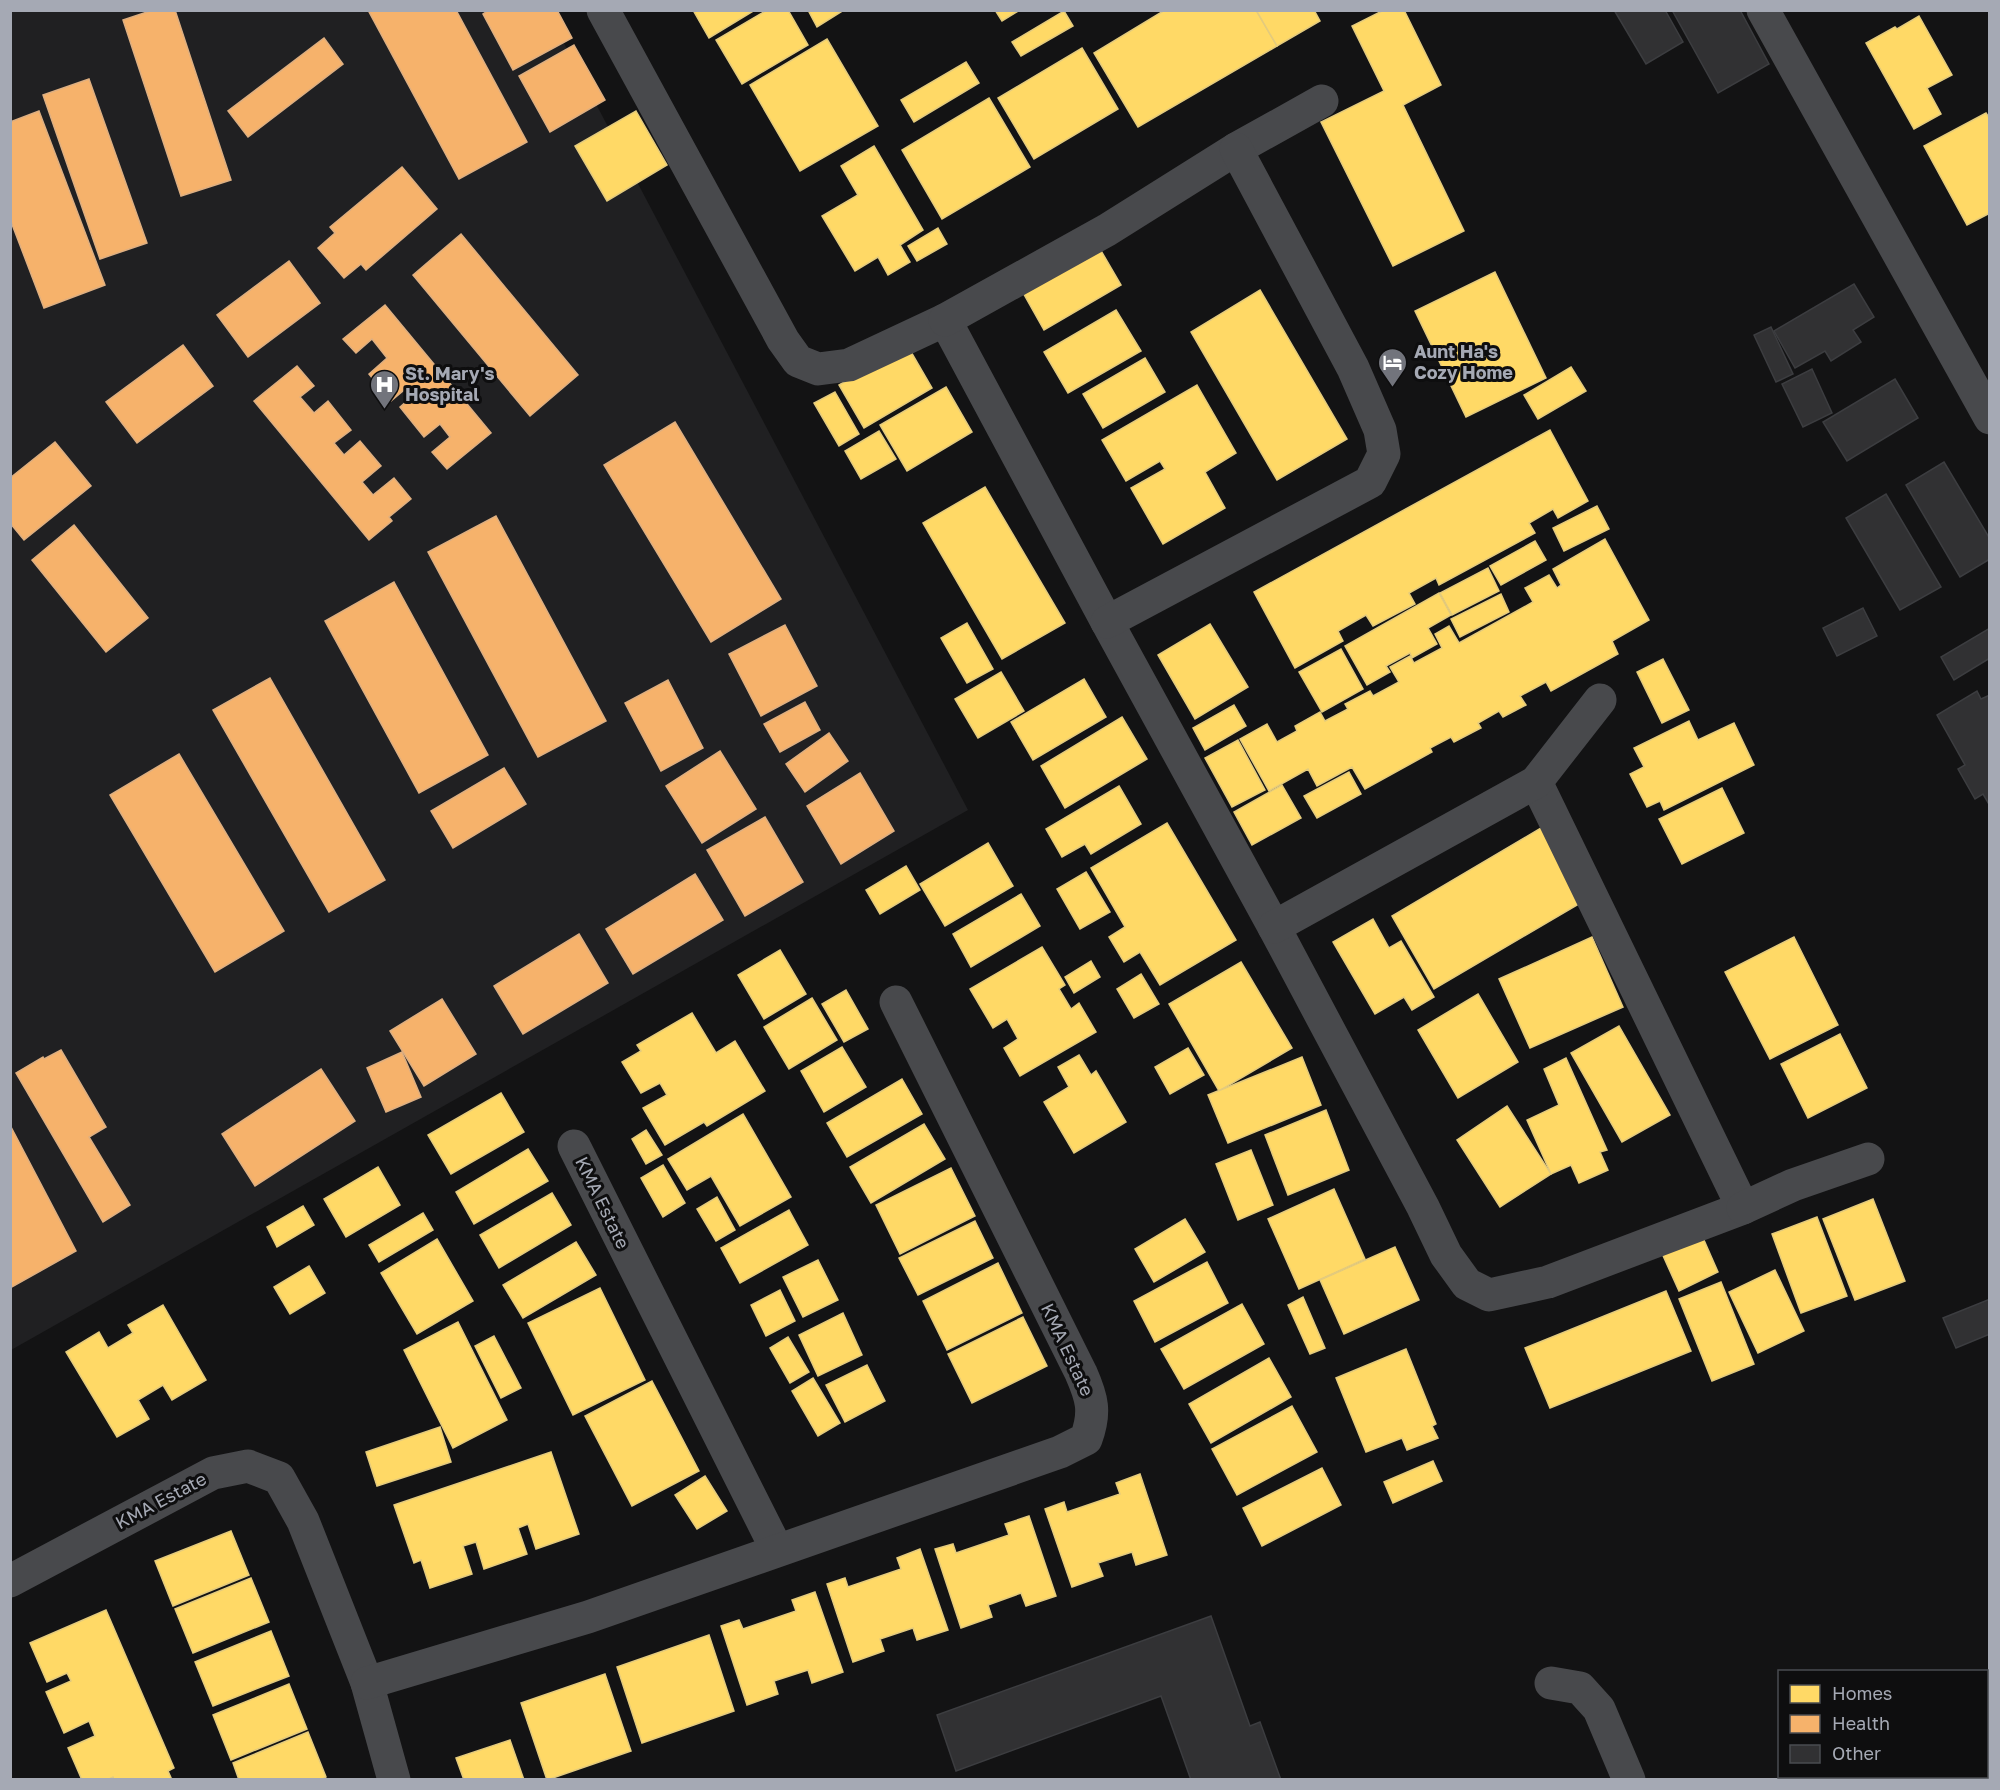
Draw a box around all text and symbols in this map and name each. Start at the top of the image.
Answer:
place label: Aunt Ha's Cozy Home [1414,340,1513,383]
hotel icon: Aunt Ha's Cozy Home [1377,346,1409,388]
place label: St. Mary's Hospital [405,362,495,405]
hospital icon: St. Mary's Hospital [368,368,400,410]
street label: KMA Estate [571,1153,635,1252]
street label: KMA Estate [1037,1300,1099,1399]
street label: KMA Estate [111,1467,210,1533]
legend [1778,1670,1988,1778]
text: Homes [1832,1682,1892,1704]
text: Health [1832,1712,1890,1734]
text: Other [1832,1742,1881,1764]

